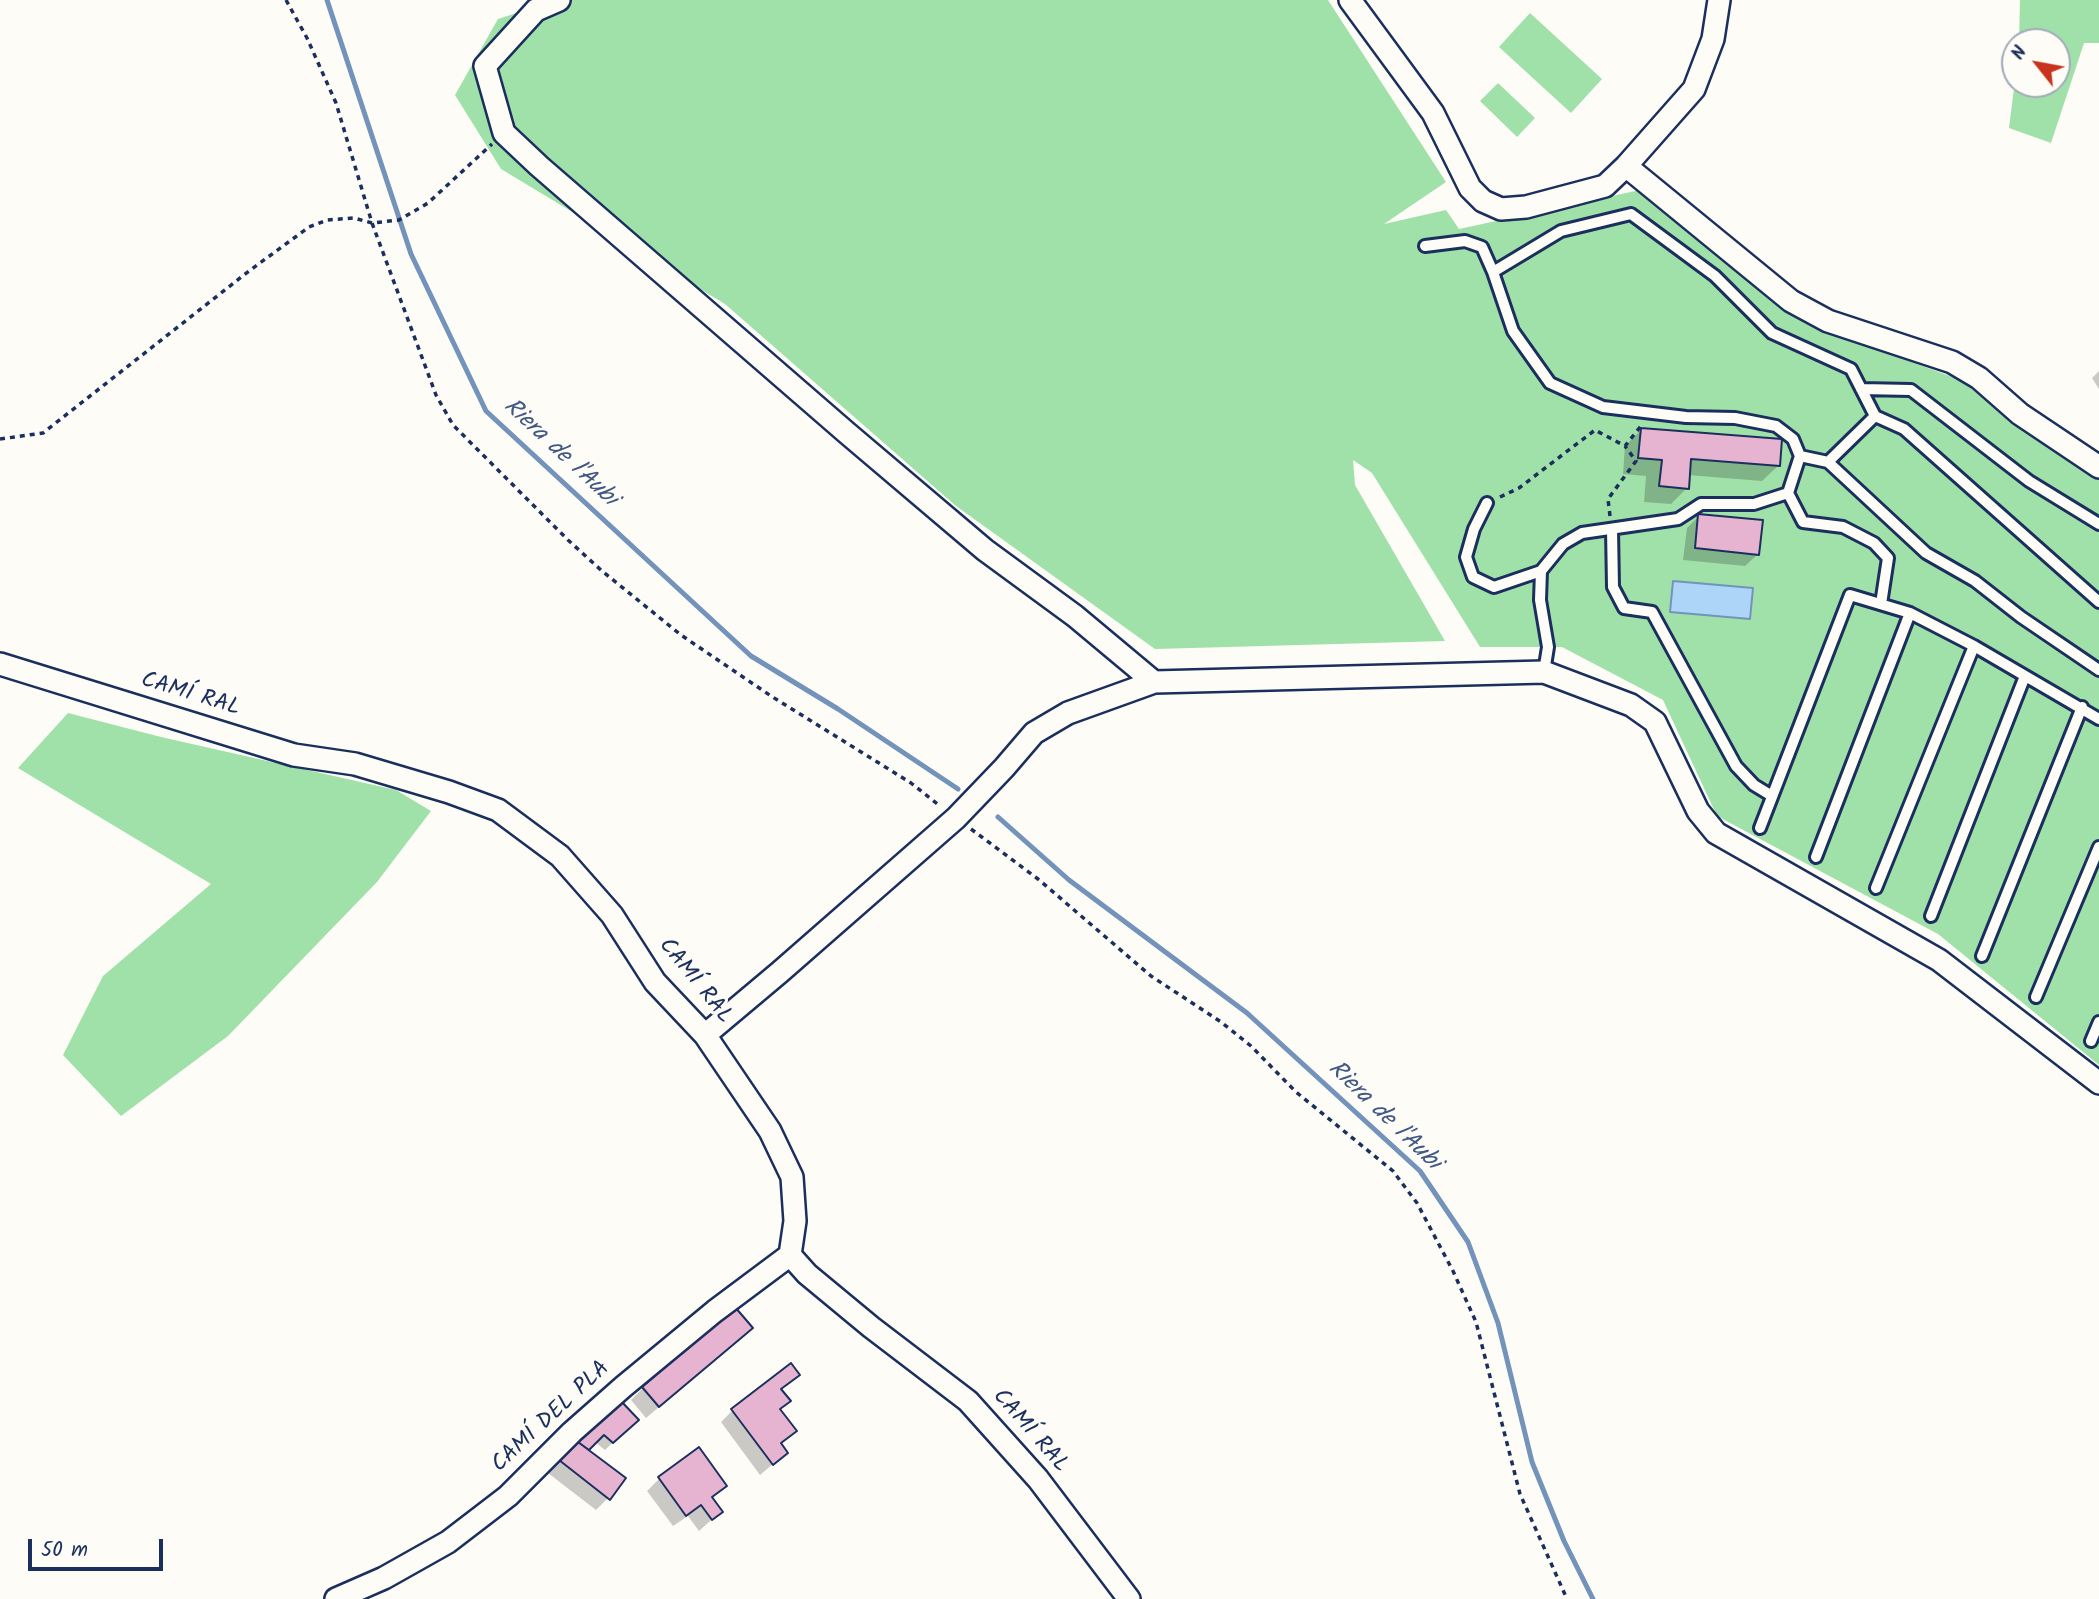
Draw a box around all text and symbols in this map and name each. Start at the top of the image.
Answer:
north arrow [2001,28,2071,98]
text: N [2004,40,2036,66]
water label: Riera de l'Aubi [496,394,622,514]
street label: CAMÍ RAL [137,668,243,724]
street label: CAMÍ RAL [651,934,737,1030]
water label: Riera de l'Aubi [1321,1056,1445,1178]
street label: CAMÍ DEL PLA [487,1356,617,1480]
street label: CAMÍ RAL [985,1384,1073,1480]
scale bar [32,1526,166,1570]
text: 50 m [41,1534,88,1567]

